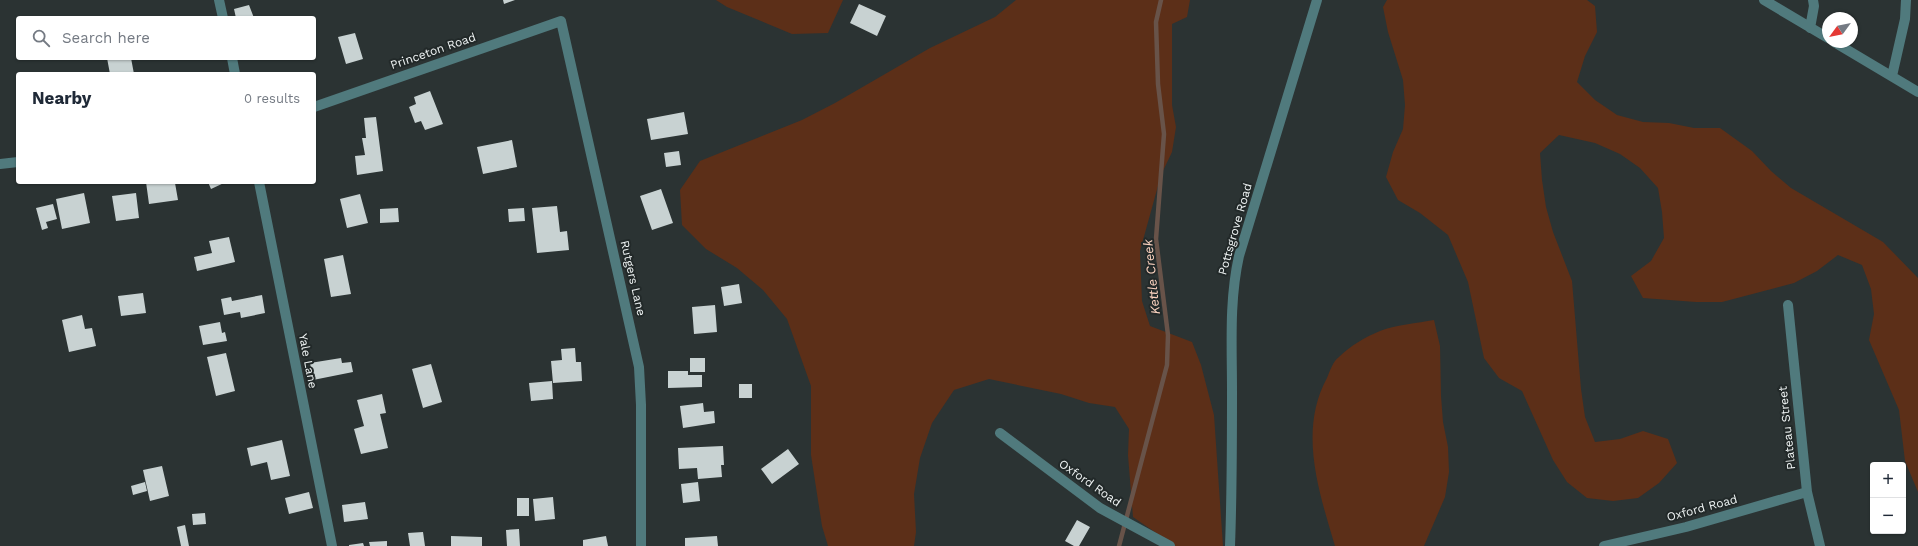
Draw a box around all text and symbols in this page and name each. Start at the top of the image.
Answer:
north arrow [1822,12,1858,48]
search box [16,16,316,60]
icon: search [30,27,52,49]
text: Search here [62,29,150,47]
street label: Princeton Road [388,30,478,72]
text: Nearby [32,88,91,108]
text: 0 results [244,91,300,106]
street label: Pottsgrove Road [1215,182,1255,276]
water label: Kettle Creek [1140,238,1163,315]
street label: Rutgers Lane [618,239,648,317]
street label: Yale Lane [296,332,320,390]
street label: Plateau Street [1776,386,1798,470]
street label: Oxford Road [1056,456,1124,510]
map controls [1870,462,1906,534]
button: + [1870,462,1906,498]
street label: Oxford Road [1665,492,1739,524]
button: − [1870,498,1906,534]

